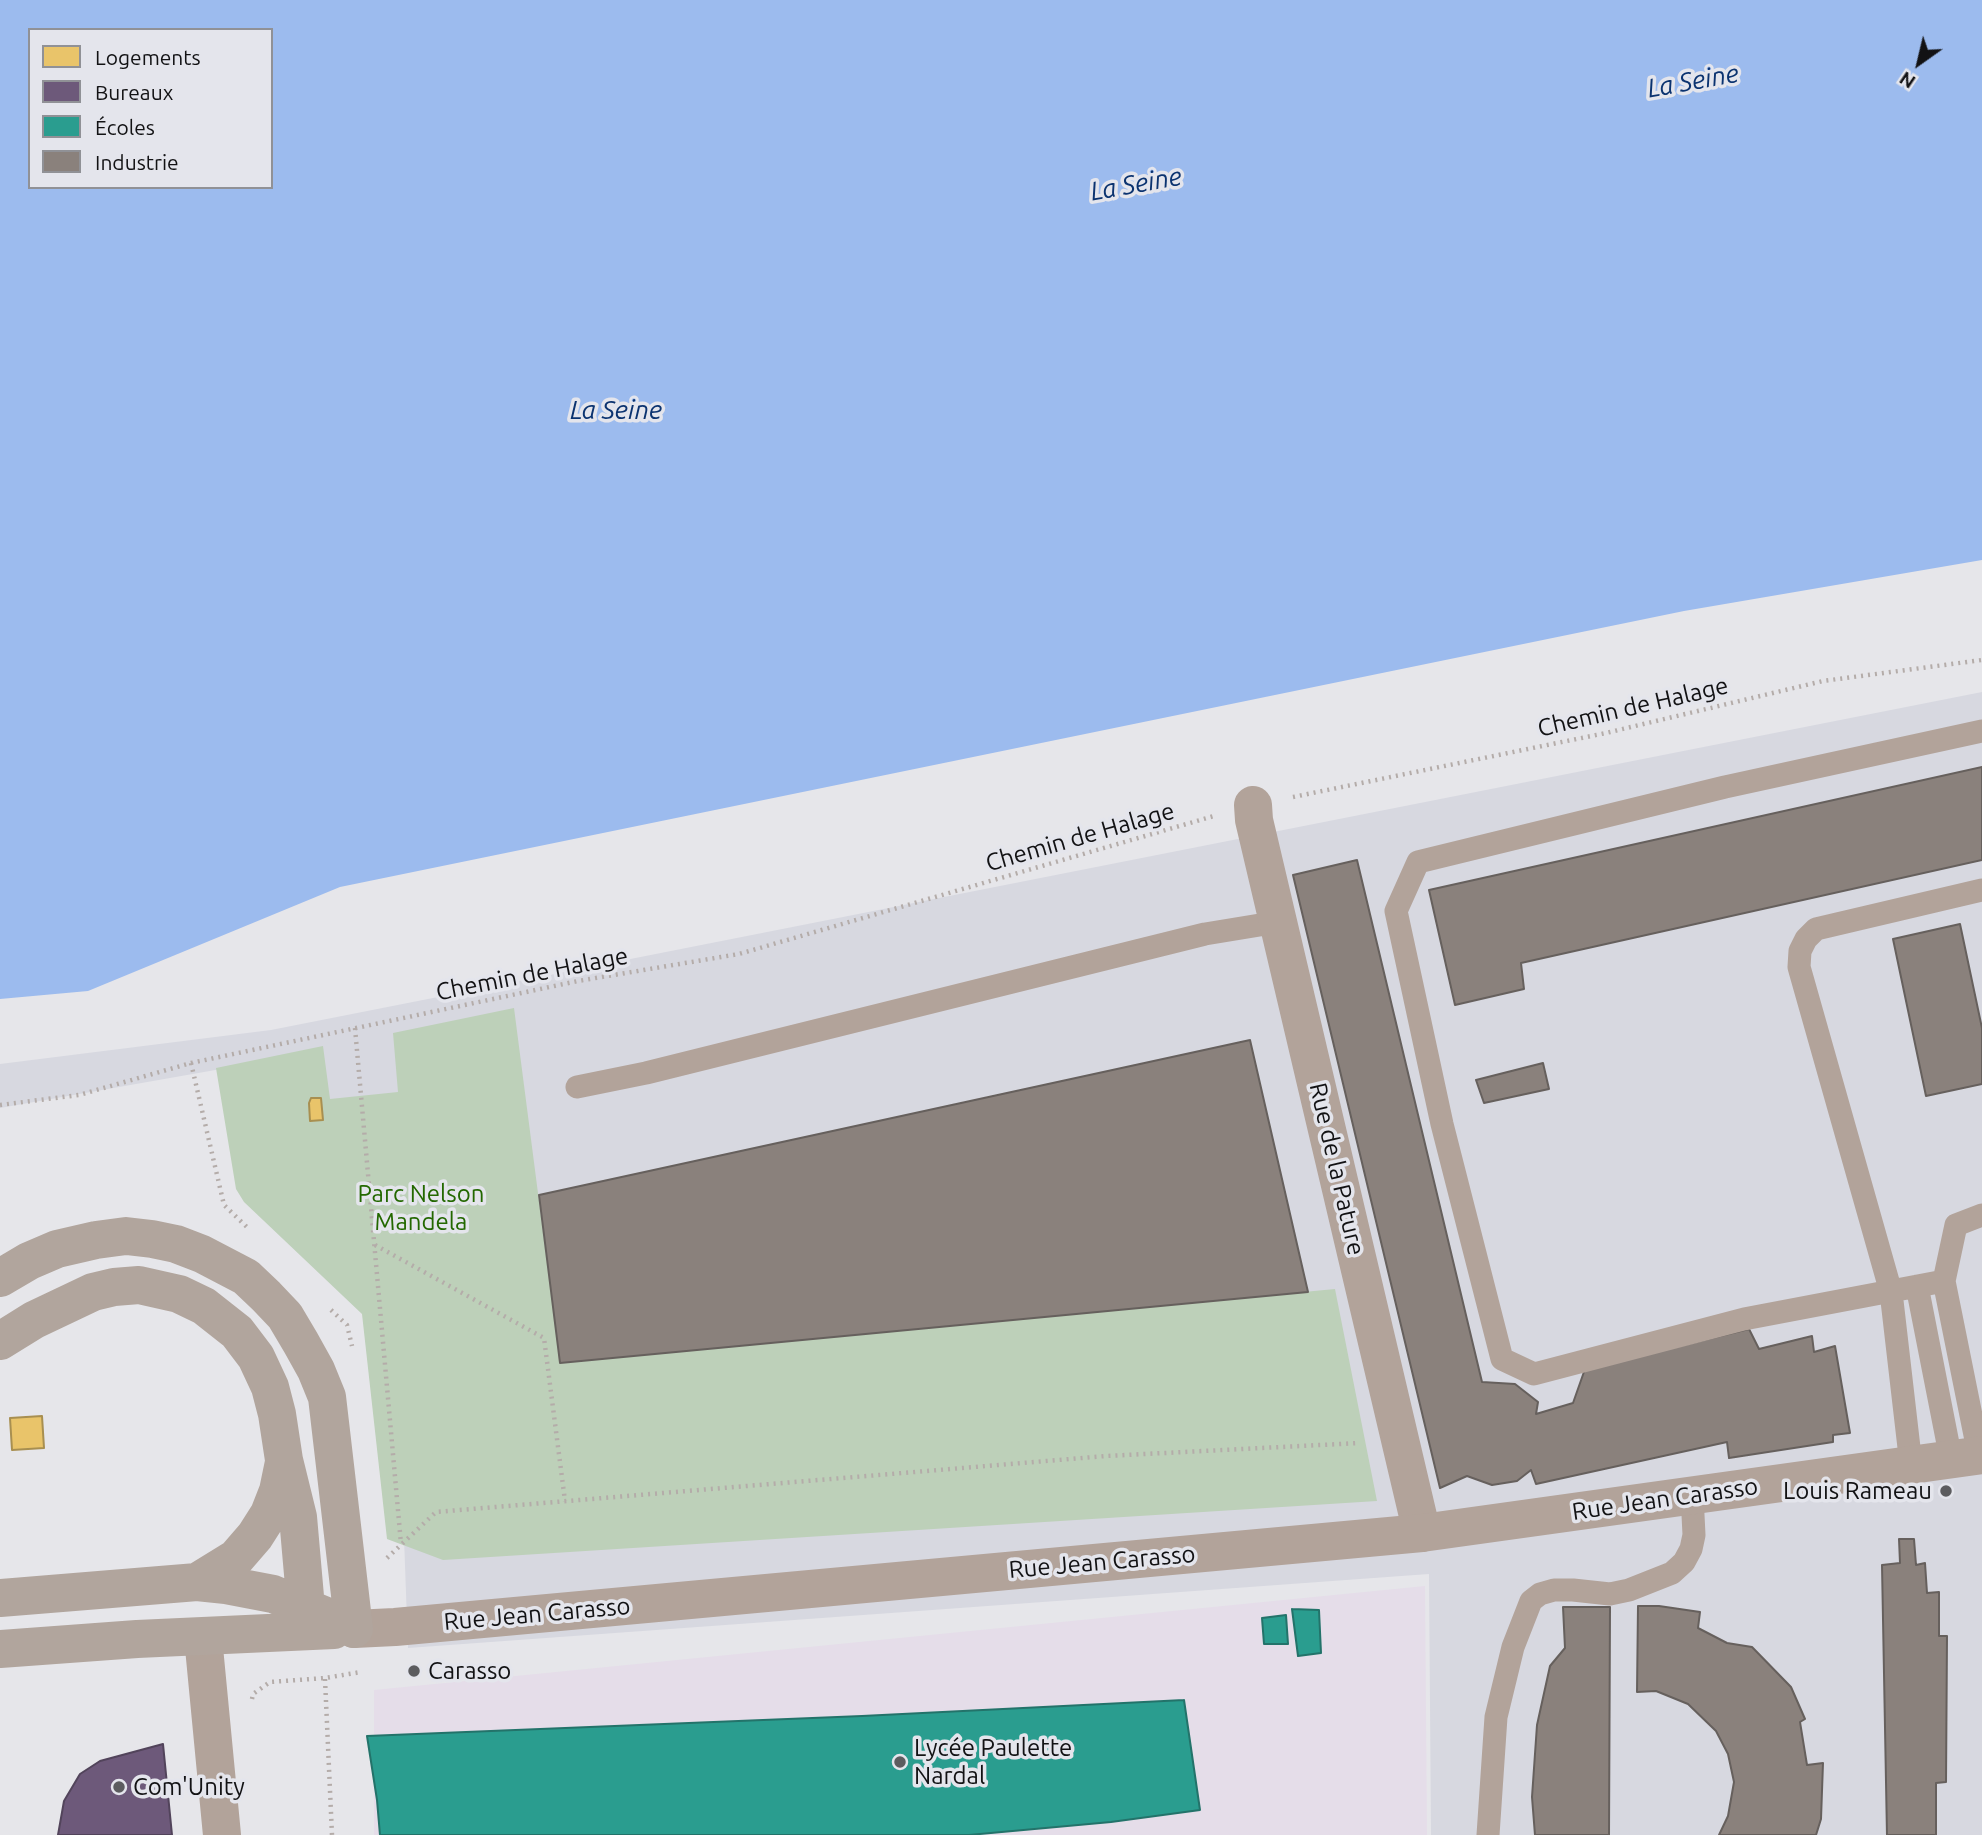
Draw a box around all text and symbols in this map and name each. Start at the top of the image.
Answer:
legend [28,28,273,189]
north arrow [1884,28,1954,98]
text: Logements [95,45,201,69]
water label: La Seine [1645,58,1741,104]
text: N [1895,67,1919,93]
text: Bureaux [95,80,173,104]
text: Écoles [95,115,155,139]
text: Industrie [95,150,179,174]
water label: La Seine [1088,161,1184,207]
water label: La Seine [570,394,662,426]
street label: Chemin de Halage [1535,671,1731,743]
street label: Chemin de Halage [982,796,1178,878]
street label: Chemin de Halage [434,941,630,1007]
street label: Rue de la Pature [1303,1080,1371,1258]
park label: Parc Nelson Mandela [357,1180,485,1236]
street label: Rue Jean Carasso [1570,1472,1760,1526]
place label: Louis Rameau [1783,1477,1932,1505]
marker: Louis Rameau [1938,1483,1954,1499]
street label: Rue Jean Carasso [1007,1539,1197,1585]
street label: Rue Jean Carasso [442,1591,632,1637]
place label: Carasso [428,1657,511,1685]
marker: Carasso [406,1663,422,1679]
place label: Lycée Paulette Nardal [914,1734,1072,1790]
marker: Lycée Paulette Nardal [892,1754,908,1770]
place label: Com'Unity [133,1773,245,1801]
marker: Com'Unity [111,1779,127,1795]

